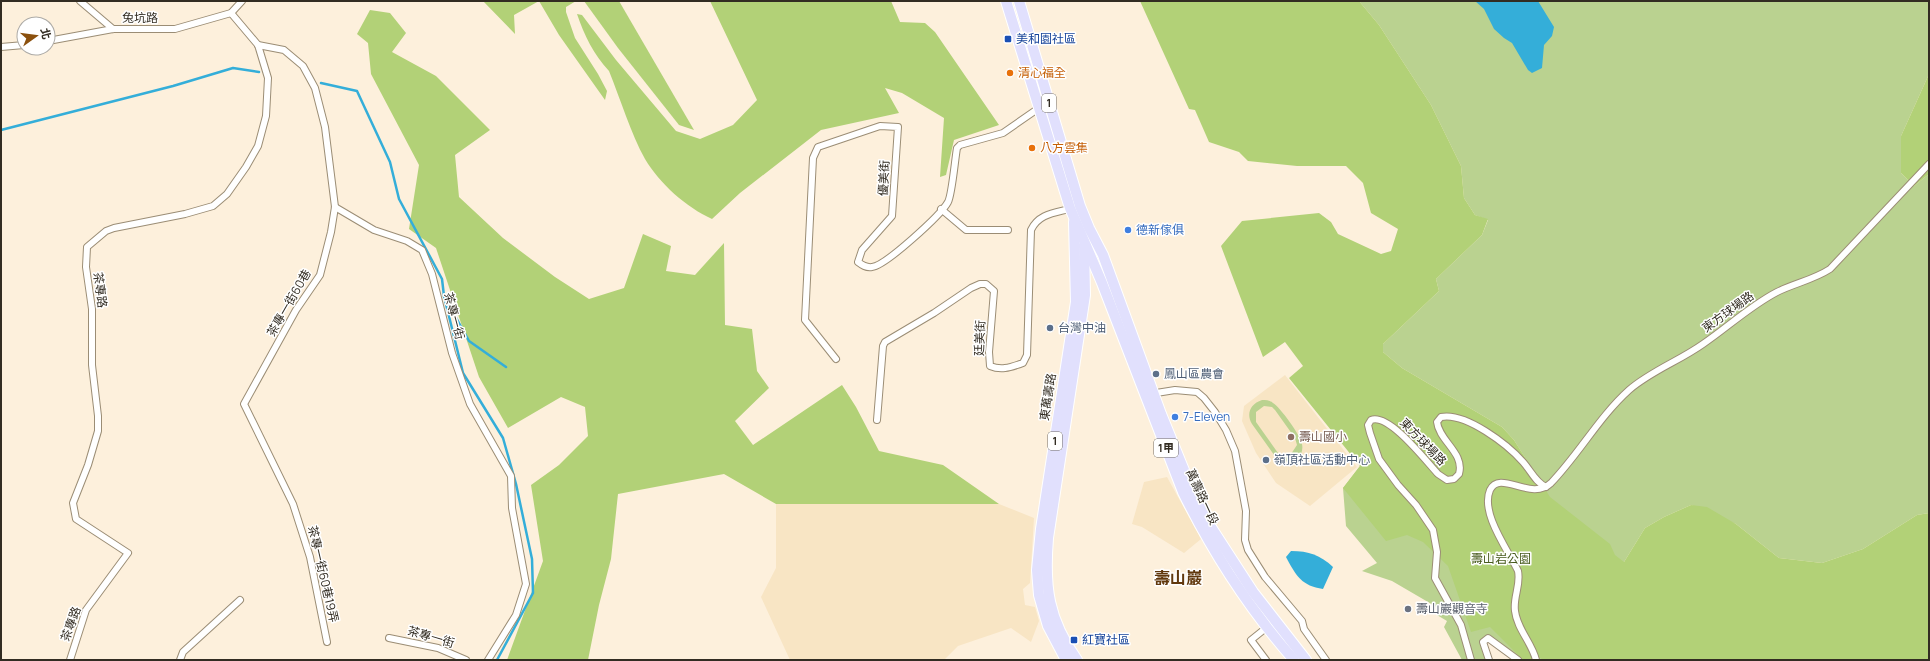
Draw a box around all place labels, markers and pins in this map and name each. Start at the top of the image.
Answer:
place label: 美和園社區 [1016,30,1076,47]
marker: 美和園社區 [1003,34,1013,44]
place label: 清心福全 [1018,64,1066,81]
marker: 清心福全 [1005,68,1015,78]
place label: 八方雲集 [1040,139,1088,156]
marker: 八方雲集 [1027,143,1037,153]
place label: 德新傢俱 [1136,221,1184,238]
marker: 德新傢俱 [1123,225,1133,235]
place label: 台灣中油 [1058,319,1106,336]
marker: 台灣中油 [1045,323,1055,333]
place label: 鳳山區農會 [1164,365,1224,382]
marker: 鳳山區農會 [1151,369,1161,379]
place label: 7-Eleven [1183,408,1230,425]
marker: 7-Eleven [1170,412,1180,422]
place label: 壽山國小 [1299,428,1347,445]
marker: 壽山國小 [1286,432,1296,442]
place label: 嶺頂社區活動中心 [1274,451,1370,468]
marker: 嶺頂社區活動中心 [1261,455,1271,465]
place label: 壽山巖觀音寺 [1416,600,1488,617]
marker: 壽山巖觀音寺 [1403,604,1413,614]
place label: 紅寶社區 [1082,631,1130,648]
marker: 紅寶社區 [1069,635,1079,645]

